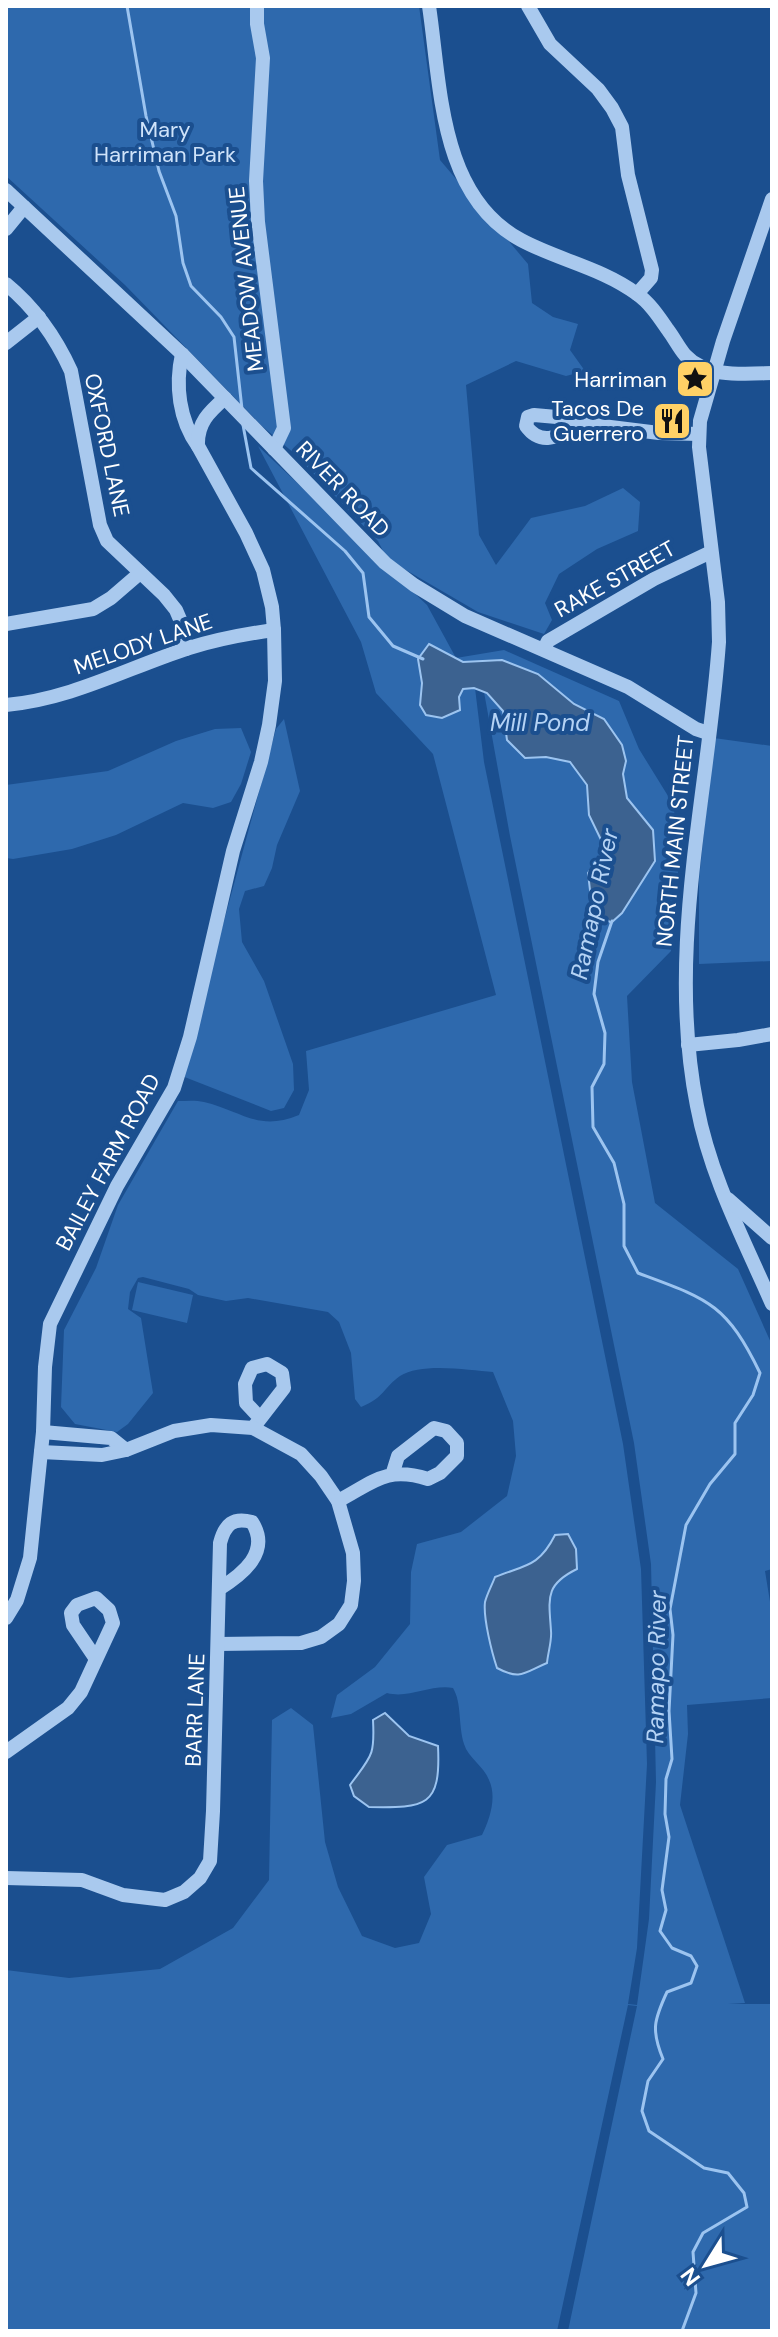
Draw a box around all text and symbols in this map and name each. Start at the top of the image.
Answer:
park label: Mary Harriman Park [94,115,236,169]
street label: MEADOW AVENUE [222,185,270,373]
place icon: Harriman [674,358,716,400]
place label: Harriman [574,365,667,394]
street label: OXFORD LANE [78,371,136,519]
place label: Tacos De Guerrero [551,394,644,448]
restaurant icon: Tacos De Guerrero [651,400,693,442]
street label: RIVER ROAD [290,435,396,543]
street label: RAKE STREET [549,534,681,624]
street label: MELODY LANE [70,607,216,681]
water label: Mill Pond [490,707,591,738]
street label: NORTH MAIN STREET [649,734,701,948]
water label: Ramapo River [563,825,625,982]
street label: BAILEY FARM ROAD [49,1068,167,1256]
water label: Ramapo River [639,1589,673,1744]
street label: BARR LANE [179,1653,211,1767]
north arrow [666,2225,746,2305]
text: N [674,2262,707,2292]

